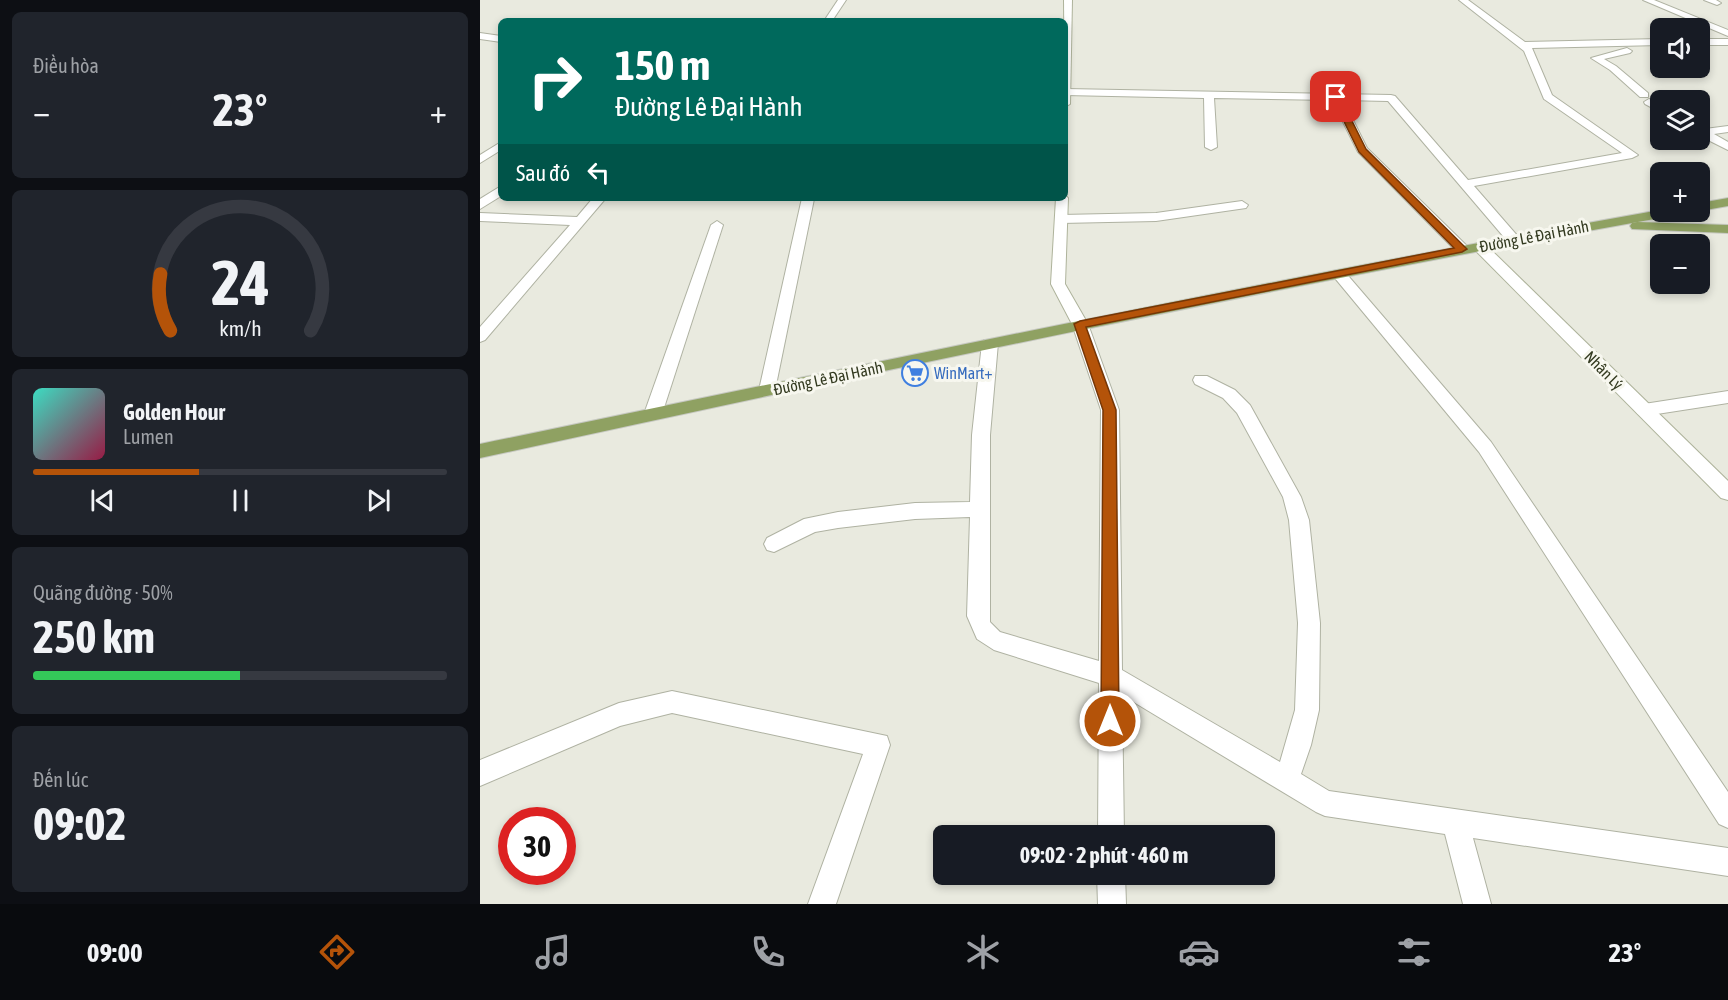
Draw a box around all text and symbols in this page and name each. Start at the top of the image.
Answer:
map controls [1650,18,1710,294]
button: sound [1650,18,1710,78]
text: 150 m [615,41,710,89]
icon: right [516,42,594,120]
text: Điều hòa [33,54,99,77]
pin [1310,71,1361,122]
icon: arrive [1319,80,1352,113]
text: 23° [213,84,267,136]
button: layers [1650,90,1710,150]
text: Đường Lê Đại Hành [615,91,803,122]
text: − [33,92,50,130]
text: + [430,92,447,130]
icon: left [582,156,615,189]
text: Sau đó [516,160,570,186]
button: + [1650,162,1710,222]
street label: Đường Lê Đại Hành [1478,217,1590,256]
button: − [1650,234,1710,294]
text: 24 [211,247,269,318]
text: km/h [219,316,261,341]
street label: Nhân Lý [1580,347,1627,394]
street label: Đường Lê Đại Hành [772,358,884,399]
supermarket icon: WinMart+ [900,358,930,388]
place label: WinMart+ [934,364,993,382]
text: Golden Hour [123,399,225,425]
text: Lumen [123,425,174,448]
icon: previous [86,484,119,517]
icon: pause [224,484,257,517]
icon: next [362,484,395,517]
text: Quãng đường · 50% [33,581,173,604]
text: 250 km [33,611,155,663]
position arrow [1078,689,1142,753]
text: Đến lúc [33,768,88,791]
text: 09:02 [33,798,127,850]
speed limit sign: 30 [498,807,576,885]
text: 09:02 · 2 phút · 460 m [1020,842,1188,868]
icon: directions [316,931,358,973]
icon: music [532,931,574,973]
icon: phone [747,931,789,973]
icon: climate [962,931,1004,973]
icon: car [1178,931,1220,973]
icon: filters [1393,931,1435,973]
text: 09:00 [87,937,143,968]
text: 23° [1608,937,1641,968]

